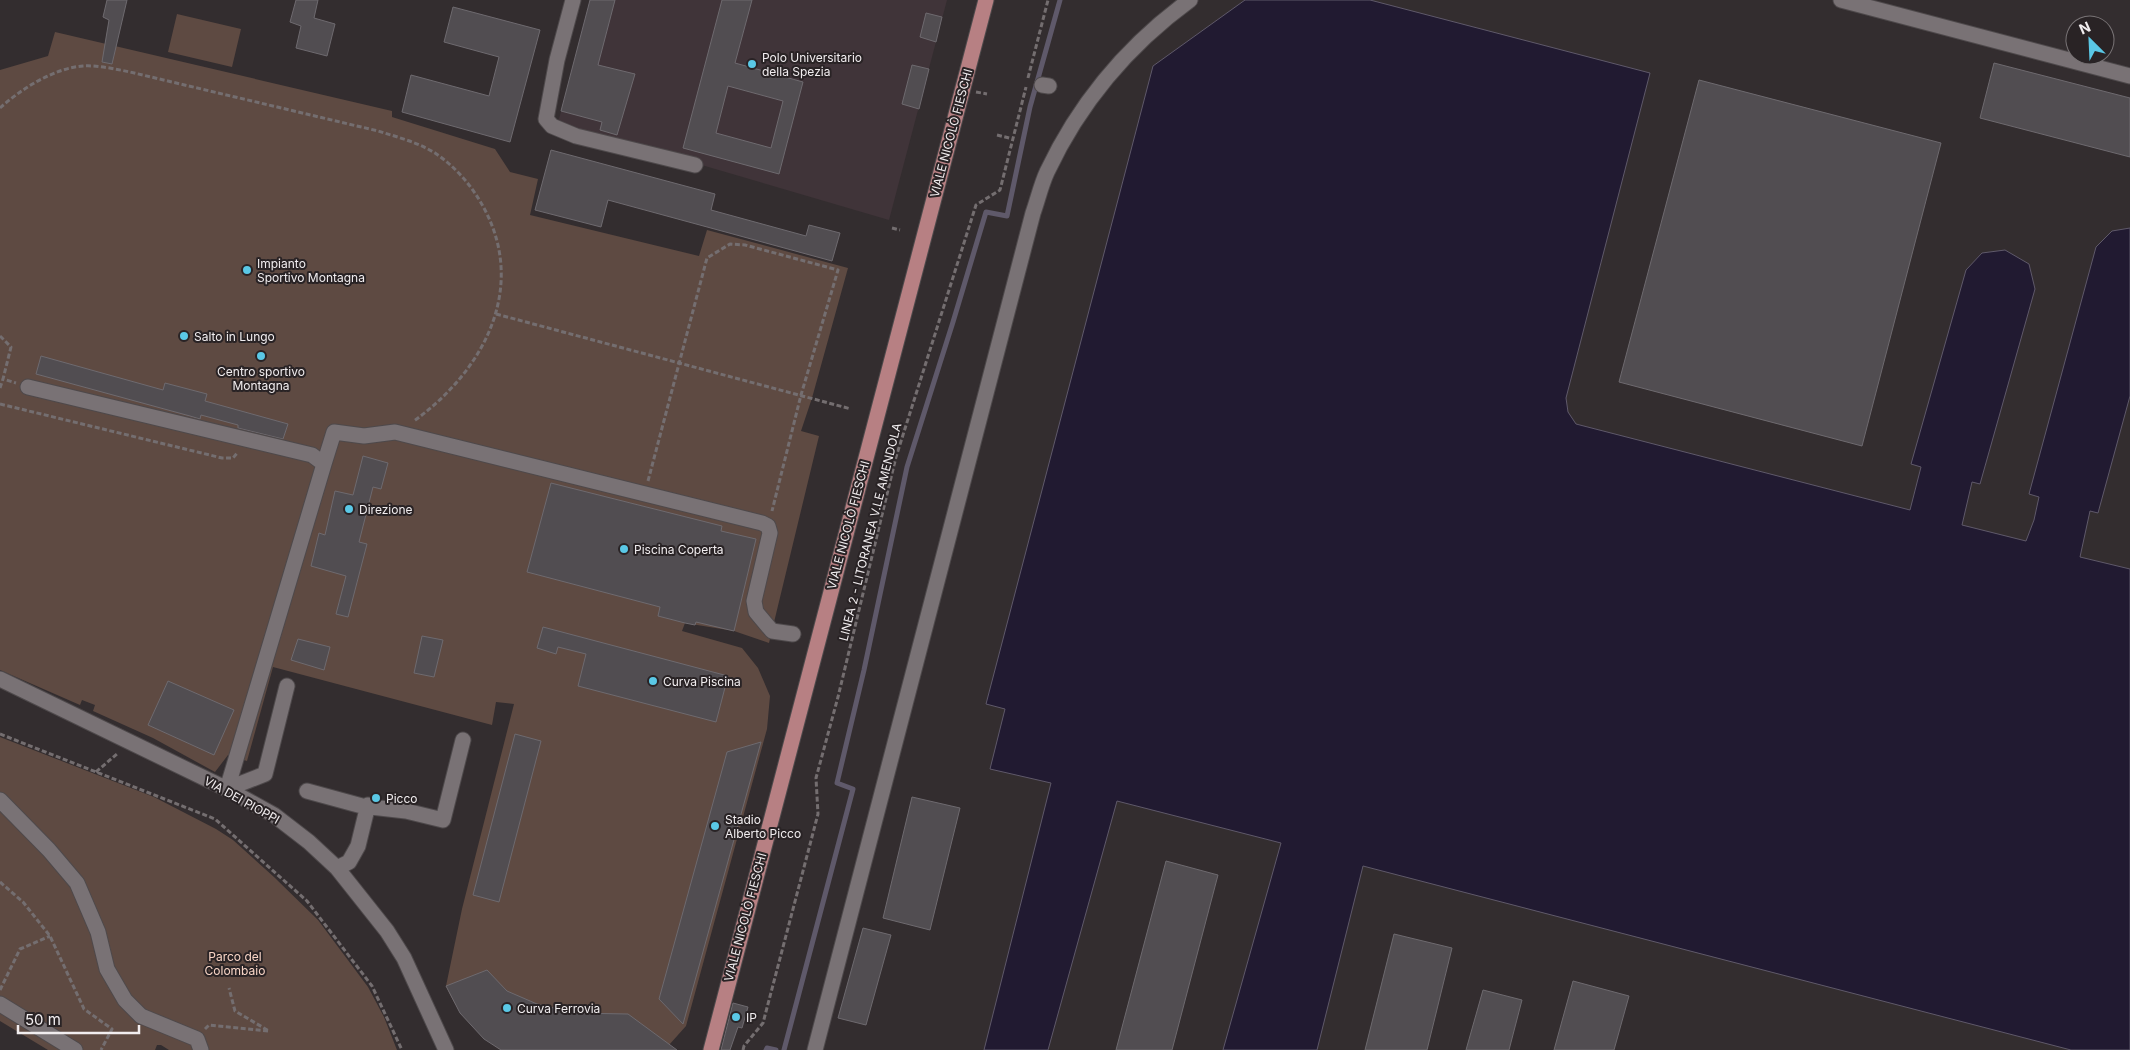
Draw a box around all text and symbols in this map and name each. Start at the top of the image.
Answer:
north arrow [2065,15,2115,65]
text: N [2076,18,2093,38]
place label: Polo Universitario della Spezia [762,50,862,79]
marker: Polo Universitario della Spezia [746,58,758,70]
street label: VIALE NICOLÒ FIESCHI [927,67,975,199]
place label: Impianto Sportivo Montagna [257,256,365,285]
marker: Impianto Sportivo Montagna [241,264,253,276]
place label: Salto in Lungo [194,329,275,344]
marker: Salto in Lungo [178,330,190,342]
marker: Centro sportivo Montagna [255,350,267,362]
place label: Centro sportivo Montagna [217,364,305,393]
street label: LINEA 2 - LITORANEA V.LE AMENDOLA [836,421,904,643]
street label: VIALE NICOLÒ FIESCHI [824,459,872,591]
place label: Direzione [359,502,413,517]
marker: Direzione [343,503,355,515]
place label: Piscina Coperta [634,542,724,557]
marker: Piscina Coperta [618,543,630,555]
place label: Curva Piscina [663,674,741,689]
marker: Curva Piscina [647,675,659,687]
street label: VIA DEI PIOPPI [202,773,282,827]
place label: Picco [386,791,417,806]
marker: Picco [370,792,382,804]
place label: Stadio Alberto Picco [725,812,801,841]
marker: Stadio Alberto Picco [709,820,721,832]
street label: VIALE NICOLÒ FIESCHI [721,851,769,983]
park label: Parco del Colombaio [205,949,265,978]
place label: Curva Ferrovia [517,1001,600,1016]
scale bar [18,1002,139,1034]
marker: Curva Ferrovia [501,1002,513,1014]
text: 50 m [25,1010,61,1029]
place label: IP [746,1010,757,1025]
marker: IP [730,1011,742,1023]

